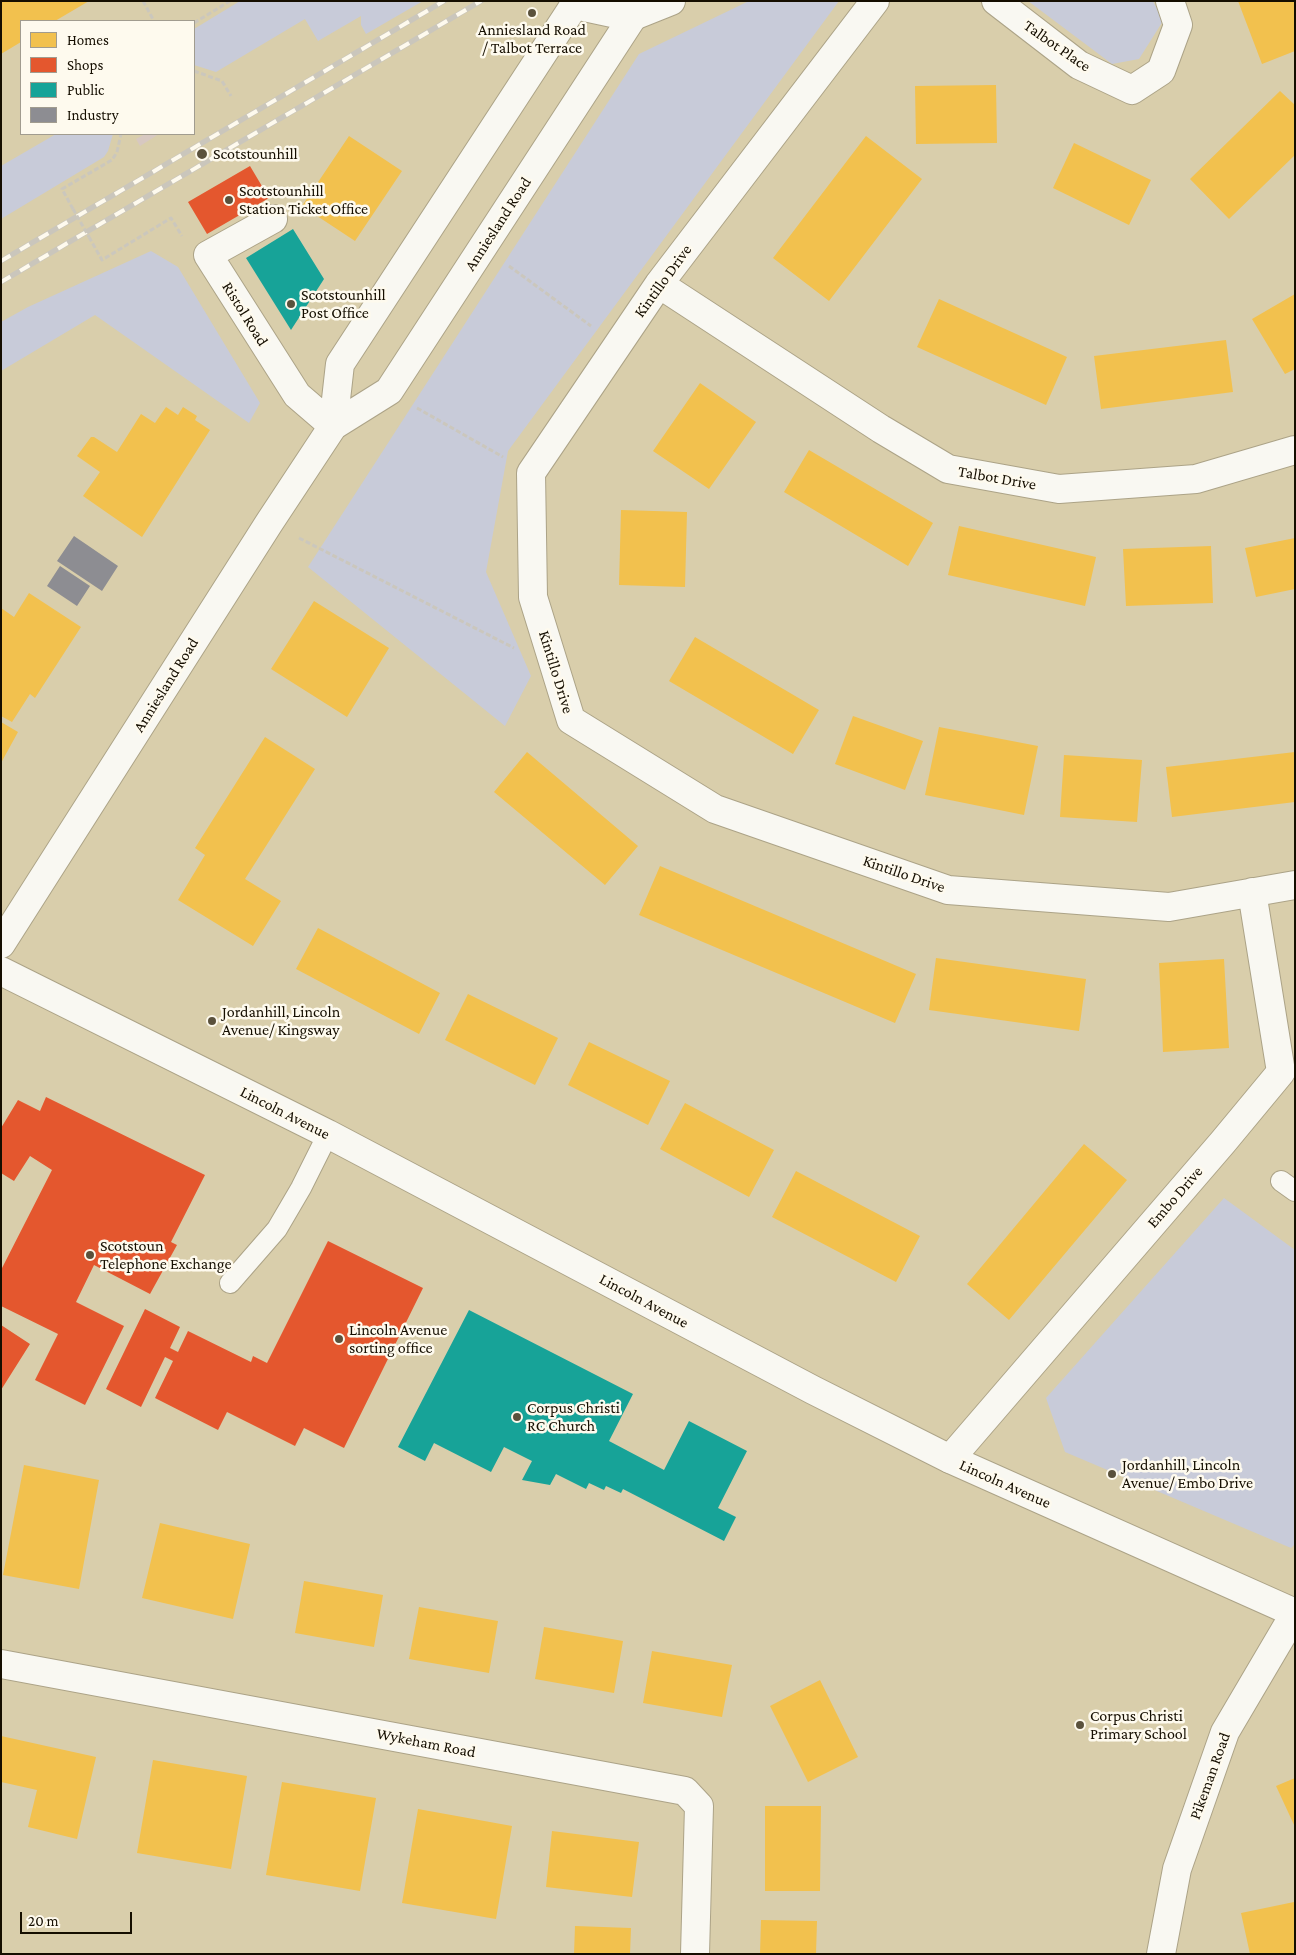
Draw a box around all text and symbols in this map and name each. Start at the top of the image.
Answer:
marker: Anniesland Road / Talbot Terrace [526,7,538,19]
street label: Talbot Place [1020,16,1094,76]
legend [20,20,195,135]
place label: Anniesland Road / Talbot Terrace [478,20,586,58]
text: Homes [67,32,109,48]
text: Shops [67,57,103,73]
text: Public [67,82,104,98]
text: Industry [67,107,119,123]
place label: Scotstounhill [213,144,298,164]
marker: Scotstounhill [195,147,209,161]
street label: Anniesland Road [461,174,535,274]
place label: Scotstounhill Station Ticket Office [239,181,368,219]
marker: Scotstounhill Station Ticket Office [223,194,235,206]
street label: Kintillo Drive [630,241,696,321]
street label: Ristol Road [218,278,272,350]
place label: Scotstounhill Post Office [301,285,386,323]
marker: Scotstounhill Post Office [285,298,297,310]
street label: Talbot Drive [956,462,1038,494]
street label: Kintillo Drive [534,628,578,716]
street label: Anniesland Road [129,634,203,736]
street label: Kintillo Drive [860,851,948,897]
place label: Jordanhill, Lincoln Avenue/ Kingsway [222,1002,340,1040]
marker: Jordanhill, Lincoln Avenue/ Kingsway [206,1015,218,1027]
street label: Lincoln Avenue [237,1082,333,1144]
street label: Embo Drive [1143,1162,1207,1232]
place label: Scotstoun Telephone Exchange [100,1236,231,1274]
marker: Scotstoun Telephone Exchange [84,1249,96,1261]
street label: Lincoln Avenue [596,1269,692,1333]
place label: Lincoln Avenue sorting office [349,1320,447,1358]
marker: Lincoln Avenue sorting office [333,1333,345,1345]
place label: Corpus Christi RC Church [527,1398,620,1436]
marker: Corpus Christi RC Church [511,1411,523,1423]
street label: Lincoln Avenue [956,1455,1054,1513]
place label: Jordanhill, Lincoln Avenue/ Embo Drive [1122,1455,1253,1493]
marker: Jordanhill, Lincoln Avenue/ Embo Drive [1106,1468,1118,1480]
place label: Corpus Christi Primary School [1090,1706,1187,1744]
marker: Corpus Christi Primary School [1074,1719,1086,1731]
street label: Wykeham Road [375,1724,477,1762]
street label: Pikeman Road [1185,1730,1235,1822]
scale bar [22,1902,135,1934]
text: 20 m [28,1913,59,1929]

